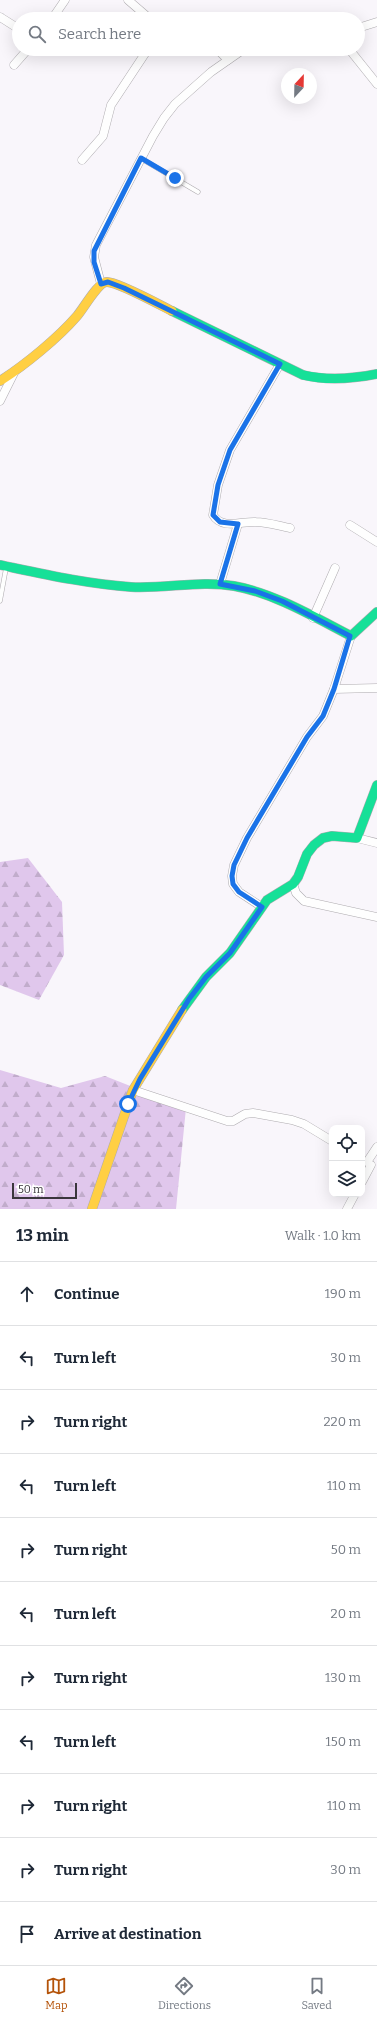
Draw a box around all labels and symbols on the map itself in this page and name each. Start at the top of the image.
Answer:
north arrow [281,68,317,104]
route end [166,169,184,187]
route start [119,1095,137,1113]
scale bar [12,1181,77,1200]

